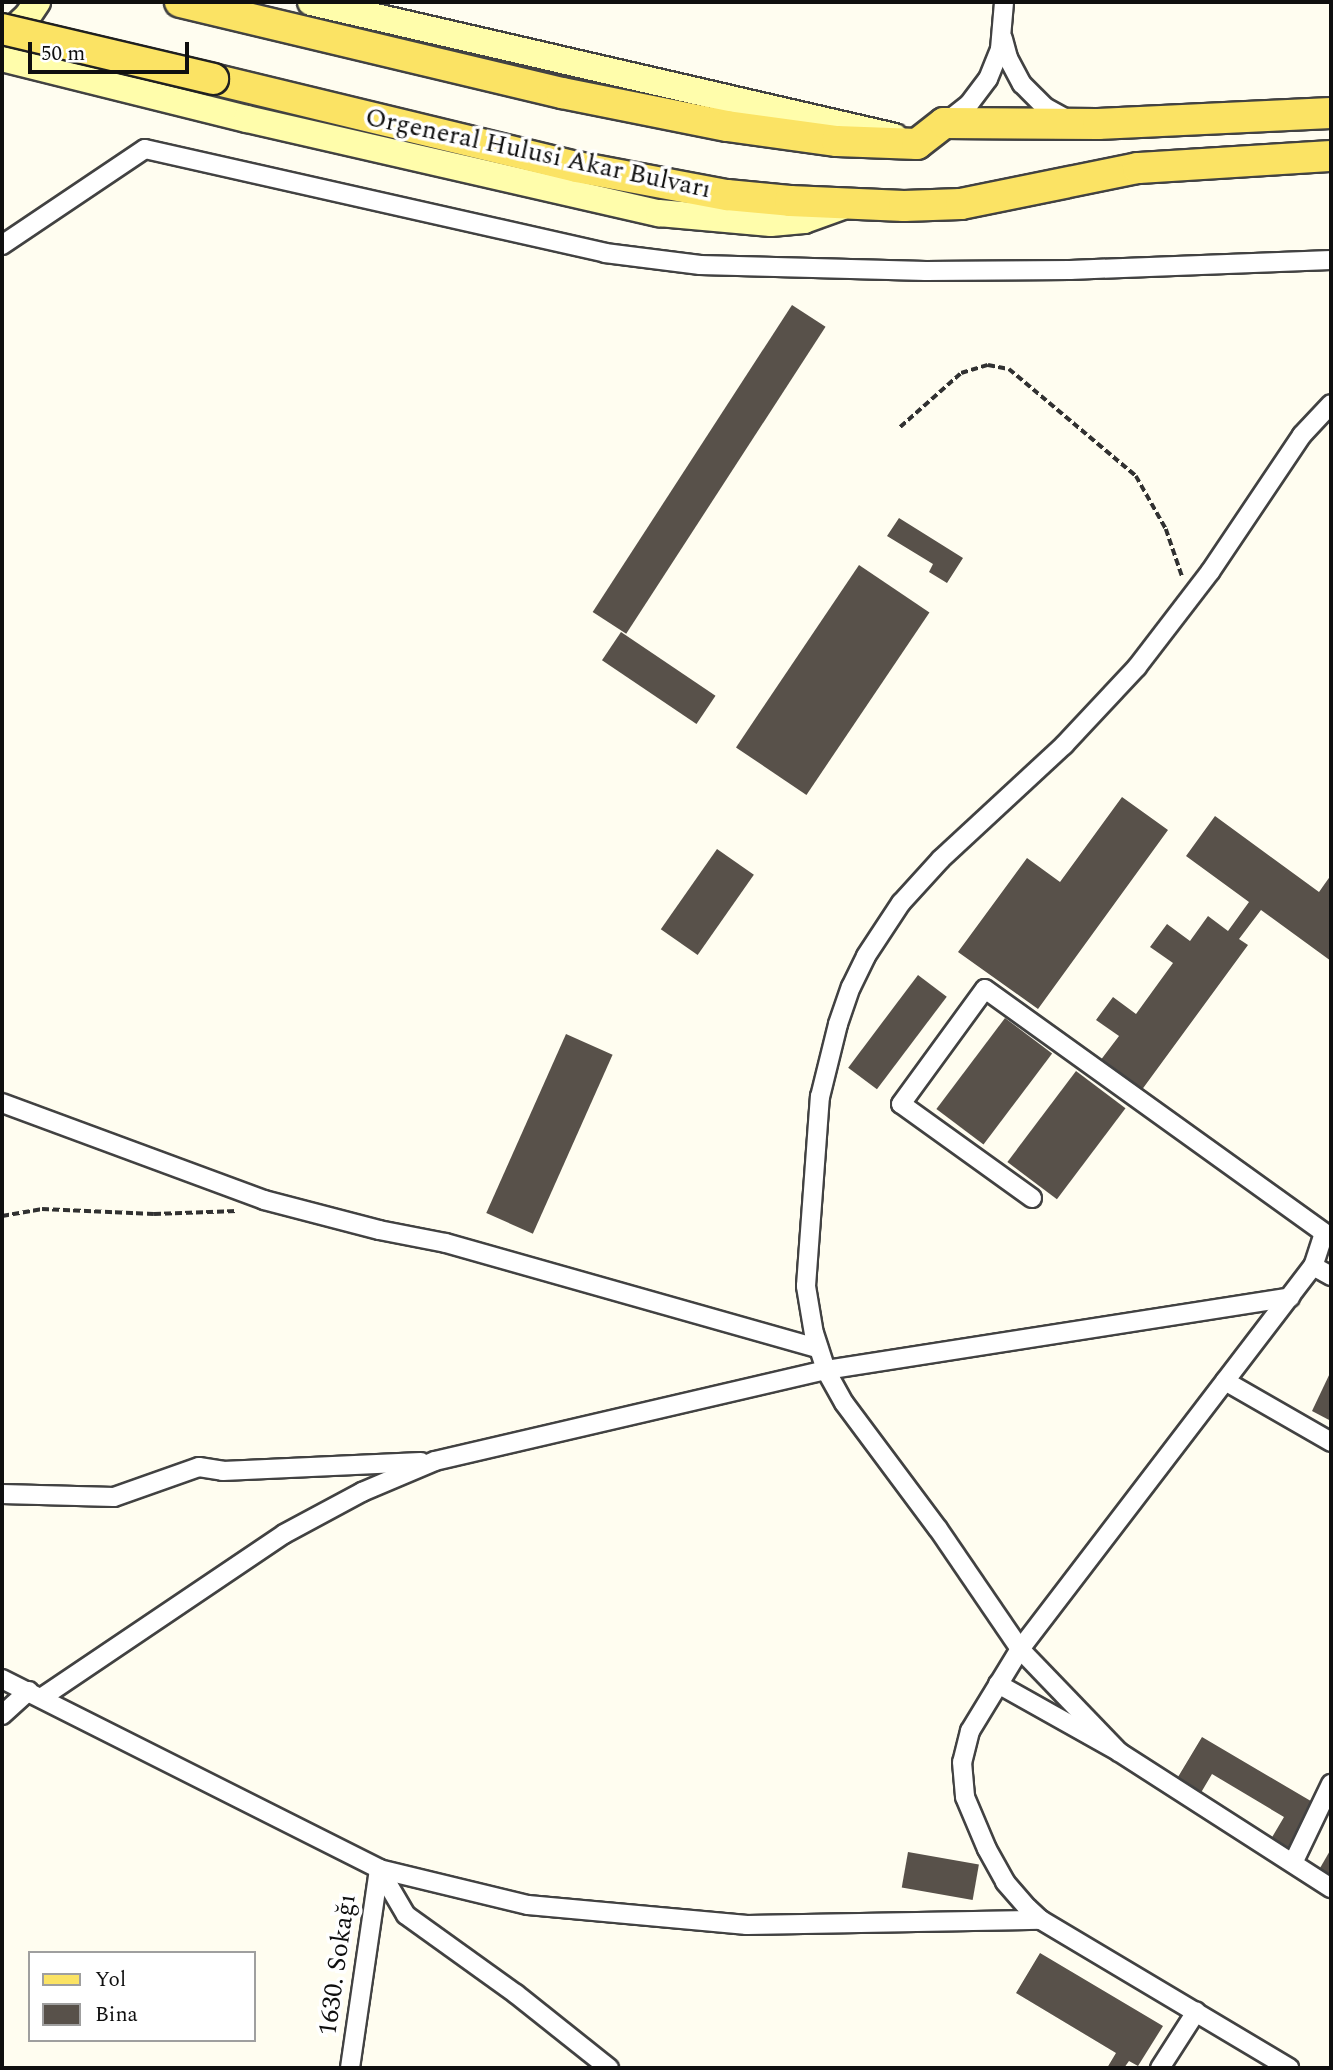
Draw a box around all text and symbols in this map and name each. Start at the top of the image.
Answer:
scale bar [32,28,192,72]
text: 50 m [41,38,85,70]
street label: Orgeneral Hulusi Akar Bulvarı [362,102,714,206]
street label: 1630. Sokağı [313,1892,363,2038]
legend [28,1951,256,2042]
text: Yol [95,1964,126,1996]
text: Bina [95,1999,138,2031]

